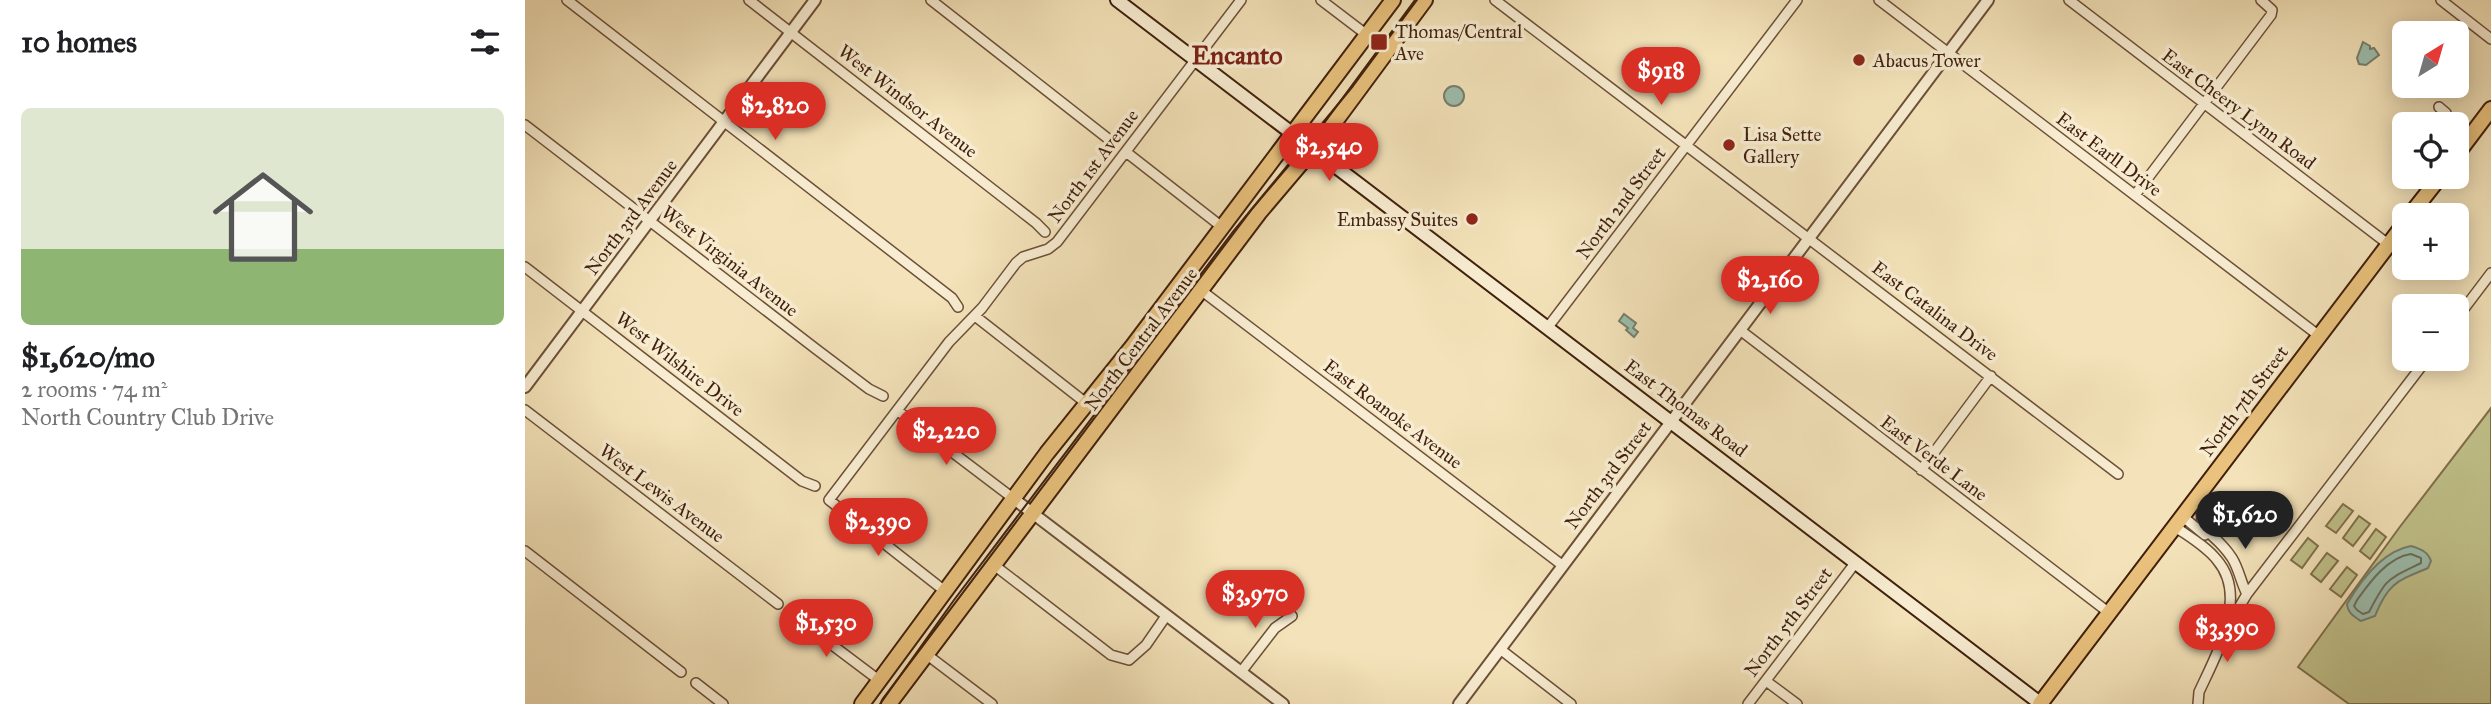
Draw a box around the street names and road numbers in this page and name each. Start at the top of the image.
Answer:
street label: West Windsor Avenue [834,39,982,163]
street label: East Cheery Lynn Road [2158,44,2321,175]
street label: North 1st Avenue [1043,105,1143,227]
street label: East Earll Drive [2052,107,2166,201]
street label: North 2nd Street [1571,142,1671,264]
street label: North 3rd Avenue [580,154,682,280]
street label: West Virginia Avenue [656,200,803,322]
street label: East Catalina Drive [1867,256,2003,366]
street label: North Central Avenue [1080,263,1202,415]
street label: West Wilshire Drive [611,307,749,421]
street label: North 7th Street [2195,341,2293,461]
street label: East Roanoke Avenue [1319,354,1467,474]
street label: East Thomas Road [1620,354,1752,462]
street label: East Verde Lane [1876,410,1992,506]
street label: North 3rd Street [1560,416,1656,534]
street label: West Lewis Avenue [595,438,729,548]
street label: North 5th Street [1739,562,1837,681]

